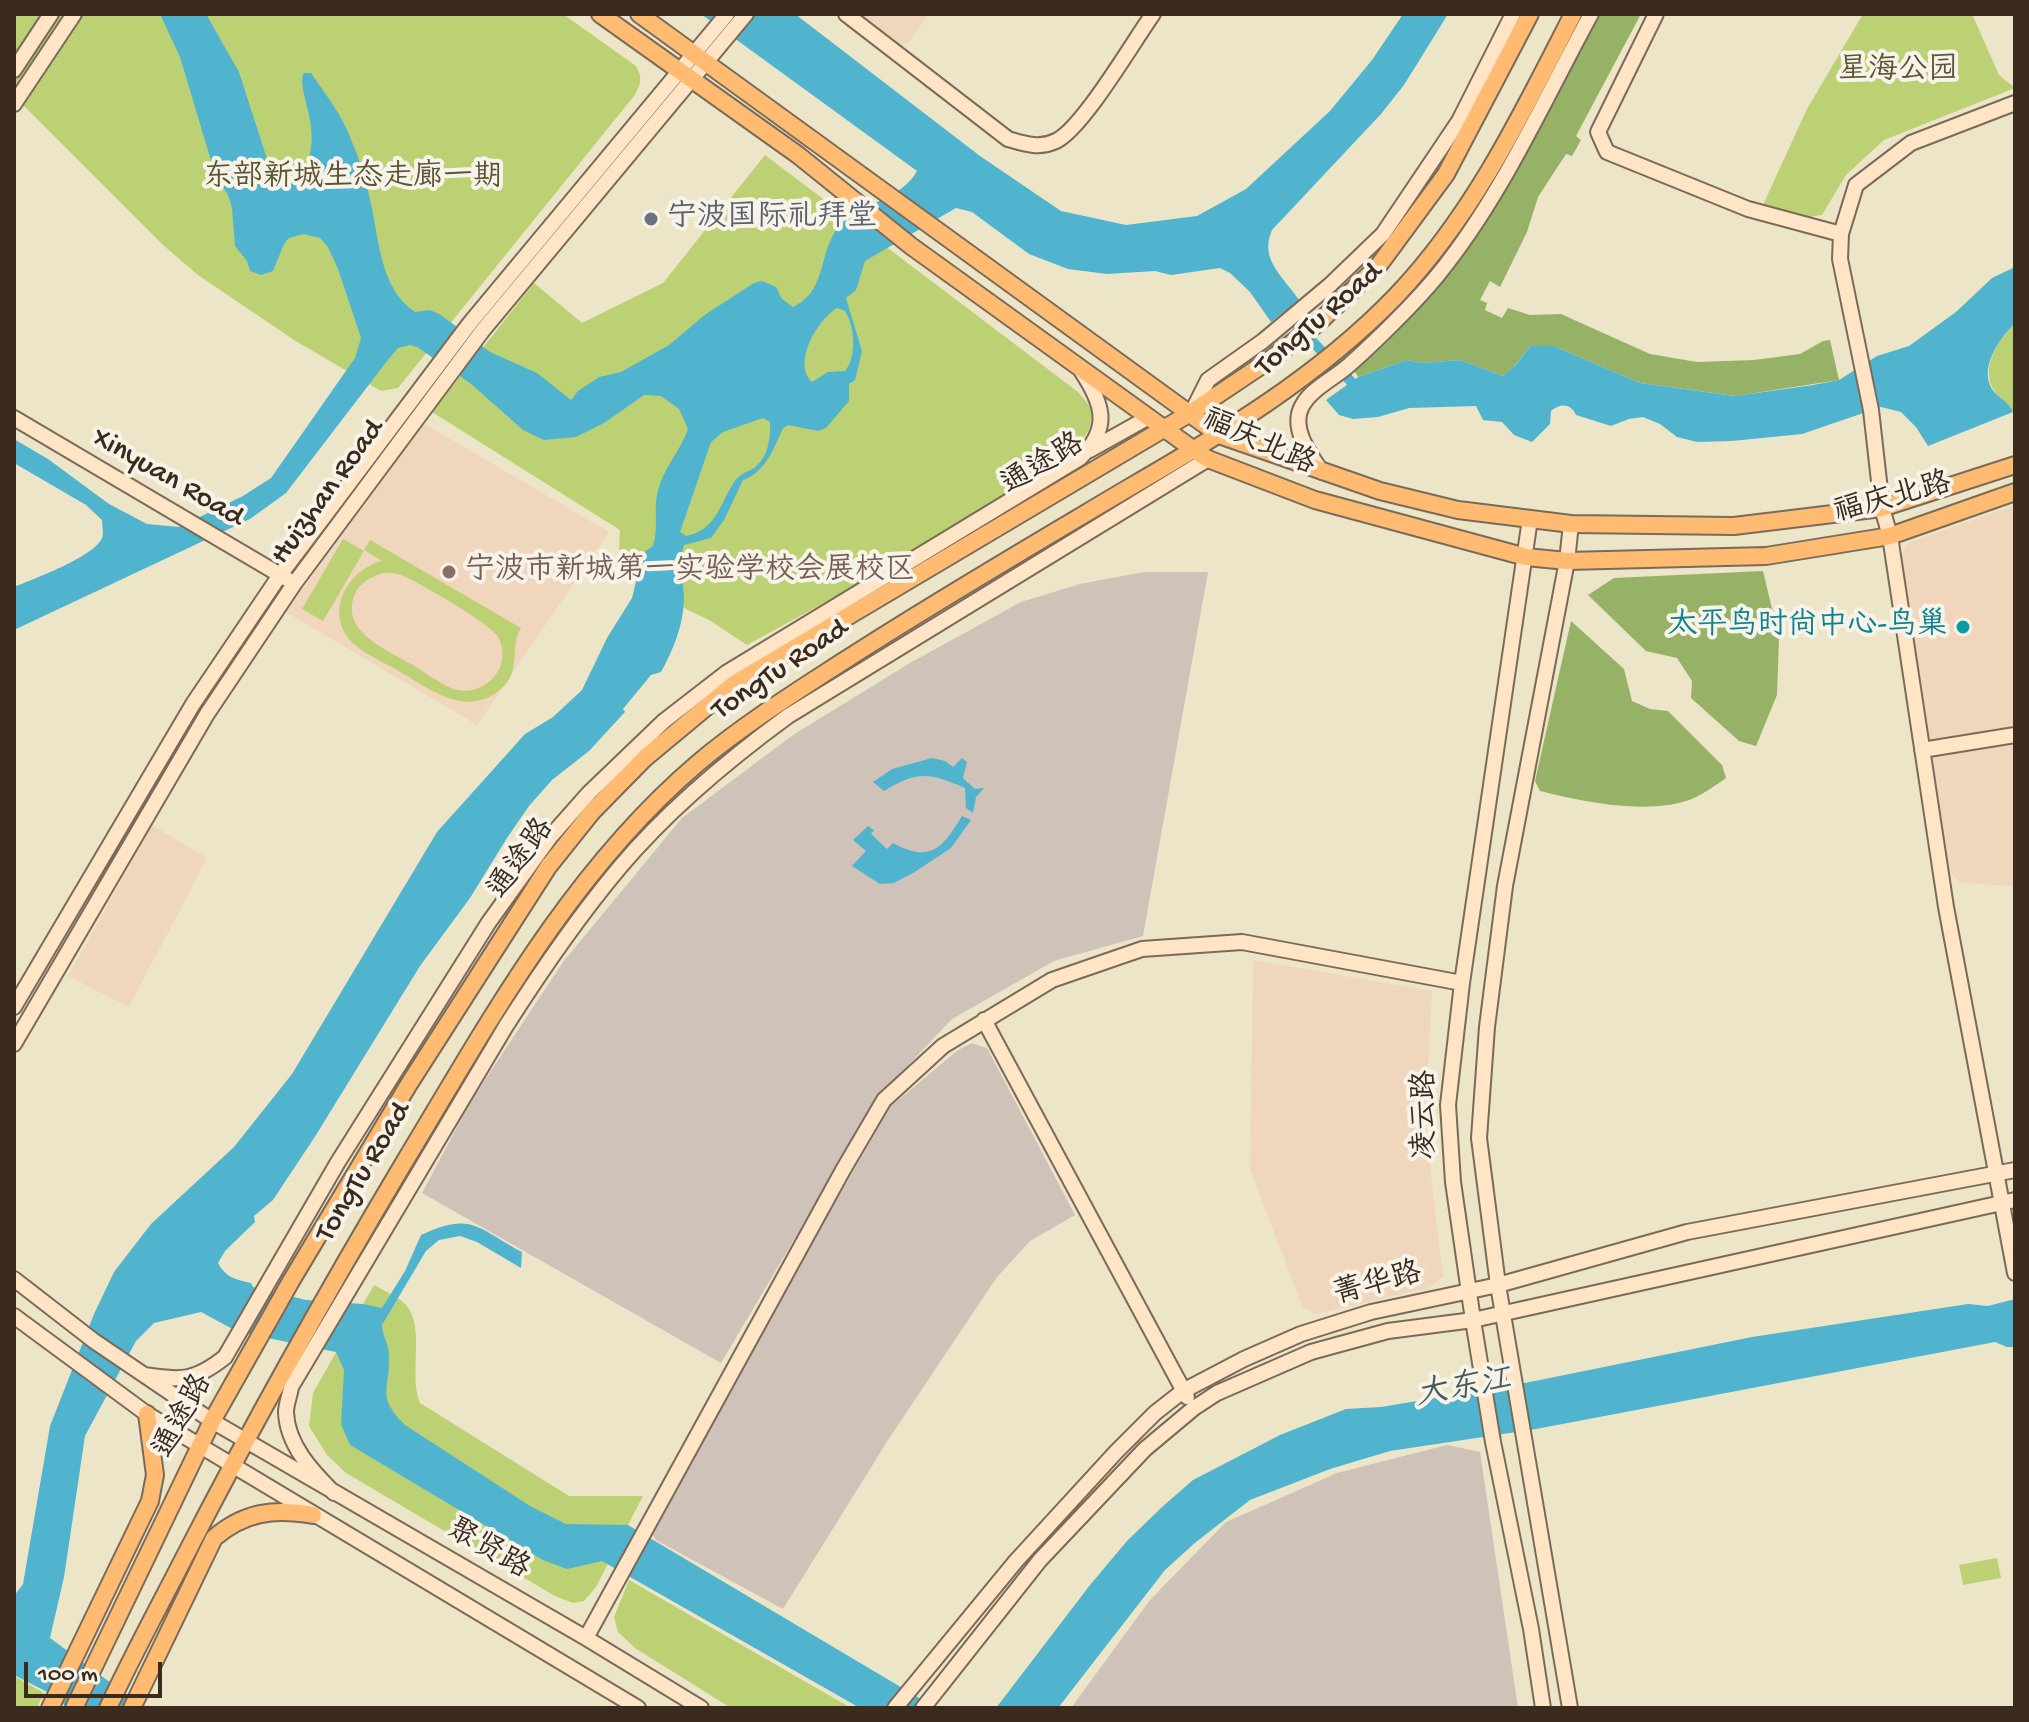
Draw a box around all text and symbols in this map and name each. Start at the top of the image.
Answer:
park label: 星海公园 [1838,54,1958,90]
park label: 东部新城生态走廊一期 [203,161,503,197]
place label: 宁波国际礼拜堂 [667,201,877,237]
marker: 宁波国际礼拜堂 [642,210,660,228]
street label: TongTu Road [1249,256,1391,386]
street label: 福庆北路 [1196,403,1320,485]
street label: Huizhan Road [264,413,394,573]
street label: Xinyuan Road [85,421,249,537]
street label: 通途路 [996,427,1092,505]
street label: 福庆北路 [1830,467,1956,533]
place label: 宁波市新城第一实验学校会展校区 [465,554,915,590]
marker: 宁波市新城第一实验学校会展校区 [440,563,458,581]
place label: 太平鸟时尚中心-鸟巢 [1668,609,1947,645]
street label: TongTu Road [706,612,856,730]
marker: 太平鸟时尚中心-鸟巢 [1954,618,1972,636]
street label: 通途路 [482,813,564,907]
street label: 凌云路 [1409,1070,1445,1160]
street label: TongTu Road [309,1097,421,1249]
street label: 菁华路 [1330,1257,1426,1315]
water label: 大东江 [1413,1363,1515,1417]
street label: 通途路 [148,1369,222,1465]
street label: 聚贤路 [439,1513,535,1589]
scale bar [28,1646,166,1696]
text: 100 m [38,1661,98,1690]

